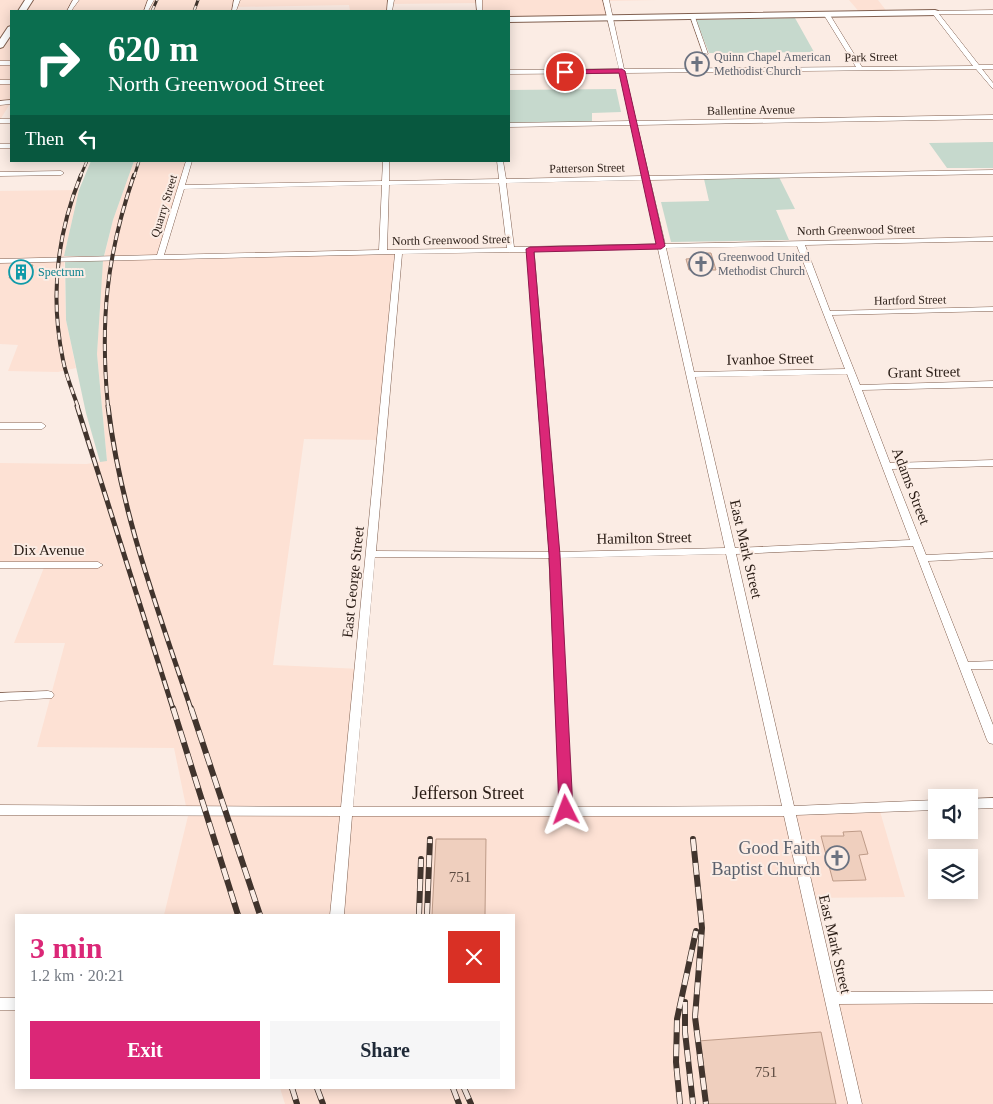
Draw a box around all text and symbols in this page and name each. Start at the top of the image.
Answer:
icon: right [25,30,90,95]
text: 620 m [108,30,198,69]
place label: Quinn Chapel American Methodist Church [714,50,831,78]
street label: Park Street [844,50,898,64]
pin [544,51,586,93]
church icon: Quinn Chapel American Methodist Church [684,51,710,77]
icon: arrive [551,58,579,86]
text: North Greenwood Street [108,71,324,96]
street label: Ballentine Avenue [707,102,795,118]
icon: left [74,125,102,153]
text: Then [25,128,64,149]
street label: Patterson Street [549,160,626,176]
street label: Quarry Street [148,172,180,239]
street label: North Greenwood Street [797,222,916,238]
street label: North Greenwood Street [392,232,511,248]
place label: Greenwood United Methodist Church [718,250,810,278]
church icon: Greenwood United Methodist Church [688,251,714,277]
building icon: Spectrum [8,259,34,285]
place label: Spectrum [38,265,85,279]
street label: Hartford Street [874,292,947,308]
street label: Ivanhoe Street [726,350,814,368]
street label: Grant Street [887,363,961,381]
street label: Adams Street [889,445,933,528]
street label: East Mark Street [727,498,765,601]
street label: East George Street [339,525,367,639]
street label: Hamilton Street [596,529,693,547]
street label: Dix Avenue [14,542,85,558]
street label: Jefferson Street [412,783,524,803]
position arrow [539,783,591,835]
map controls [928,789,978,899]
button: sound [928,789,978,839]
place label: Good Faith Baptist Church [712,838,820,879]
church icon: Good Faith Baptist Church [824,845,850,871]
button: layers [928,849,978,899]
house number: 751 [449,869,471,885]
street label: East Mark Street [816,893,854,996]
text: 3 min [30,931,103,964]
button: close [448,931,500,983]
text: 1.2 km · 20:21 [30,967,124,984]
button: Exit [30,1021,260,1079]
button: Share [270,1021,500,1079]
house number: 751 [755,1064,777,1080]

